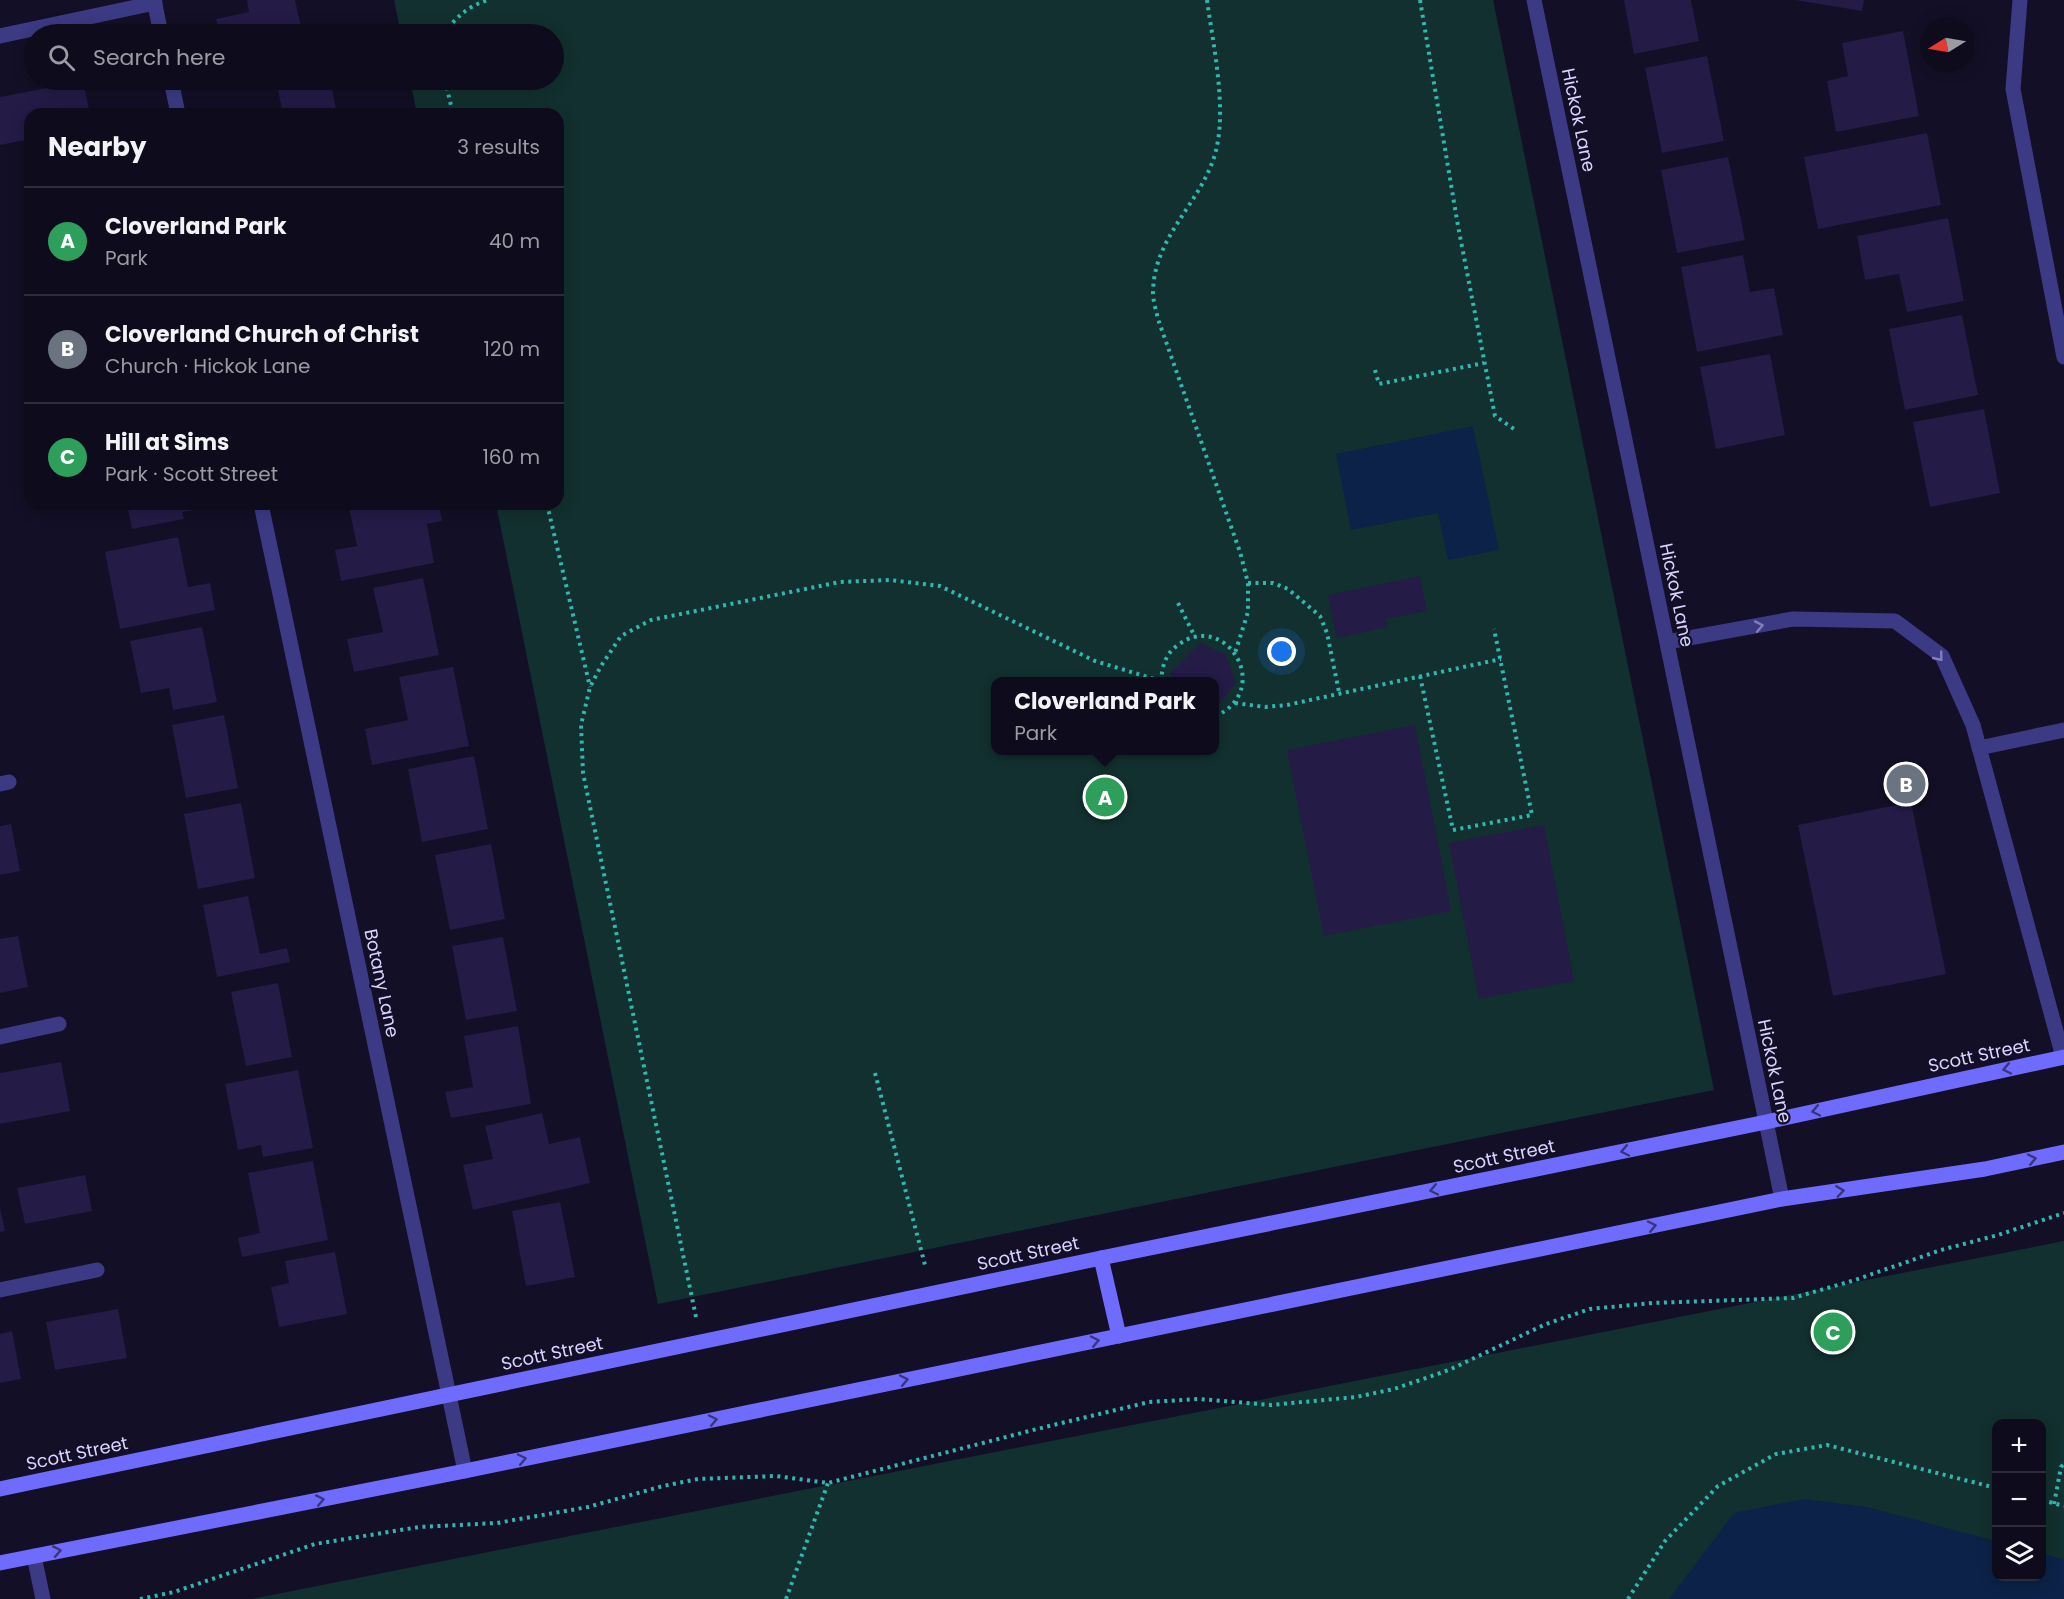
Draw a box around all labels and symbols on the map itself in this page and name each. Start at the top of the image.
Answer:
north arrow [1920,18,1974,72]
street label: Hickok Lane [1556,66,1602,174]
street label: Hickok Lane [1654,541,1700,649]
one-way arrow [1753,620,1763,633]
your location [1267,637,1296,666]
one-way arrow [1932,650,1943,661]
pin: B [1886,762,1926,806]
pin: A [1086,774,1124,820]
street label: Botany Lane [358,926,406,1040]
street label: Hickok Lane [1752,1017,1798,1125]
street label: Scott Street [1926,1032,2032,1078]
one-way arrow [2002,1062,2012,1075]
one-way arrow [1812,1104,1822,1117]
street label: Scott Street [1451,1133,1557,1179]
one-way arrow [1621,1143,1631,1156]
one-way arrow [2026,1153,2036,1166]
one-way arrow [1430,1183,1440,1196]
one-way arrow [1835,1186,1844,1198]
one-way arrow [1647,1220,1657,1233]
street label: Scott Street [975,1230,1081,1276]
pin: C [1814,1310,1852,1354]
street label: Scott Street [499,1330,605,1376]
one-way arrow [1090,1335,1100,1348]
one-way arrow [899,1374,909,1387]
one-way arrow [708,1414,718,1427]
street label: Scott Street [24,1430,130,1476]
one-way arrow [517,1453,527,1466]
one-way arrow [314,1494,324,1507]
one-way arrow [52,1545,62,1558]

